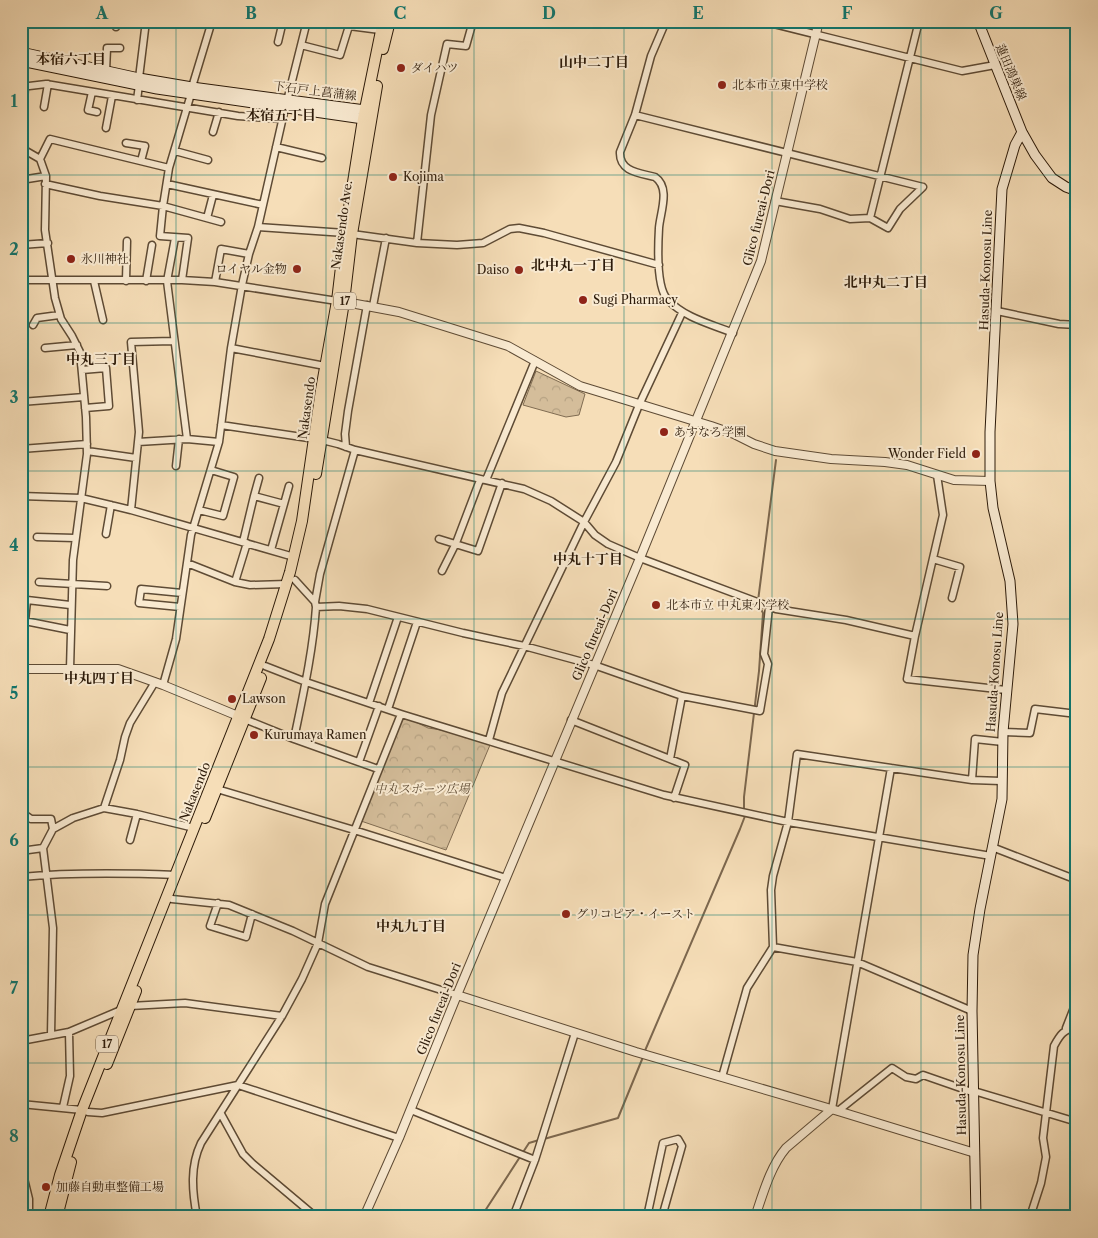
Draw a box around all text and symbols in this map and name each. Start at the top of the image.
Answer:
text: A [95,3,109,23]
text: B [245,3,257,23]
text: C [394,3,406,23]
text: D [542,3,556,23]
text: E [692,3,704,23]
text: F [842,3,853,23]
text: G [989,3,1003,23]
street label: 蓮田鴻巣線 [993,41,1030,102]
district label: 本宿六丁目 [36,50,106,68]
district label: 山中二丁目 [559,53,629,71]
place label: ダイハツ [411,60,459,75]
marker: ダイハツ [395,62,407,74]
place label: 北本市立東中学校 [732,77,828,92]
street label: 下石戸上菖蒲線 [272,78,358,103]
marker: 北本市立東中学校 [716,79,728,91]
text: 1 [10,91,18,111]
district label: 本宿五丁目 [246,106,316,124]
street label: Glico fureai-Dori [739,168,778,267]
place label: Kojima [403,169,445,184]
marker: Kojima [387,171,399,183]
street label: Nakasendo Ave. [328,179,355,271]
street label: Hasuda-Konosu Line [976,209,995,331]
text: 2 [9,239,19,259]
place label: 氷川神社 [81,251,129,266]
marker: 氷川神社 [65,253,77,265]
district label: 北中丸一丁目 [531,256,615,274]
place label: ロイヤル金物 [215,261,287,276]
place label: Daiso [477,262,509,277]
marker: ロイヤル金物 [291,263,303,275]
marker: Daiso [513,264,525,276]
district label: 北中丸二丁目 [844,273,928,291]
road number: 17 [334,292,356,310]
place label: Sugi Pharmacy [593,292,678,307]
marker: Sugi Pharmacy [577,294,589,306]
district label: 中丸三丁目 [66,350,136,368]
street label: Nakasendo [295,376,318,440]
text: 3 [9,387,19,407]
place label: あすなろ学園 [674,424,746,439]
marker: あすなろ学園 [658,426,670,438]
place label: Wonder Field [887,446,967,461]
marker: Wonder Field [970,448,982,460]
text: 4 [9,535,19,555]
district label: 中丸十丁目 [553,550,623,568]
street label: Glico fureai-Dori [568,586,621,683]
place label: 北本市立 中丸東小学校 [666,597,789,612]
marker: 北本市立 中丸東小学校 [650,599,662,611]
street label: Hasuda-Konosu Line [983,611,1006,733]
district label: 中丸四丁目 [64,669,134,687]
text: 5 [10,683,19,703]
place label: Lawson [242,691,286,706]
marker: Lawson [226,693,238,705]
place label: Kurumaya Ramen [264,727,367,742]
marker: Kurumaya Ramen [248,729,260,741]
street label: Nakasendo [176,760,213,824]
park label: 中丸スポーツ広場 [374,781,471,796]
text: 6 [9,830,19,850]
place label: グリコピア・イースト [576,906,695,921]
marker: グリコピア・イースト [560,908,572,920]
district label: 中丸九丁目 [376,917,446,935]
street label: Glico fureai-Dori [413,960,464,1057]
text: 7 [10,978,19,998]
street label: Hasuda-Konosu Line [952,1014,969,1136]
road number: 17 [96,1036,118,1052]
text: 8 [9,1126,19,1146]
place label: 加藤自動車整備工場 [56,1179,164,1194]
marker: 加藤自動車整備工場 [40,1181,52,1193]

